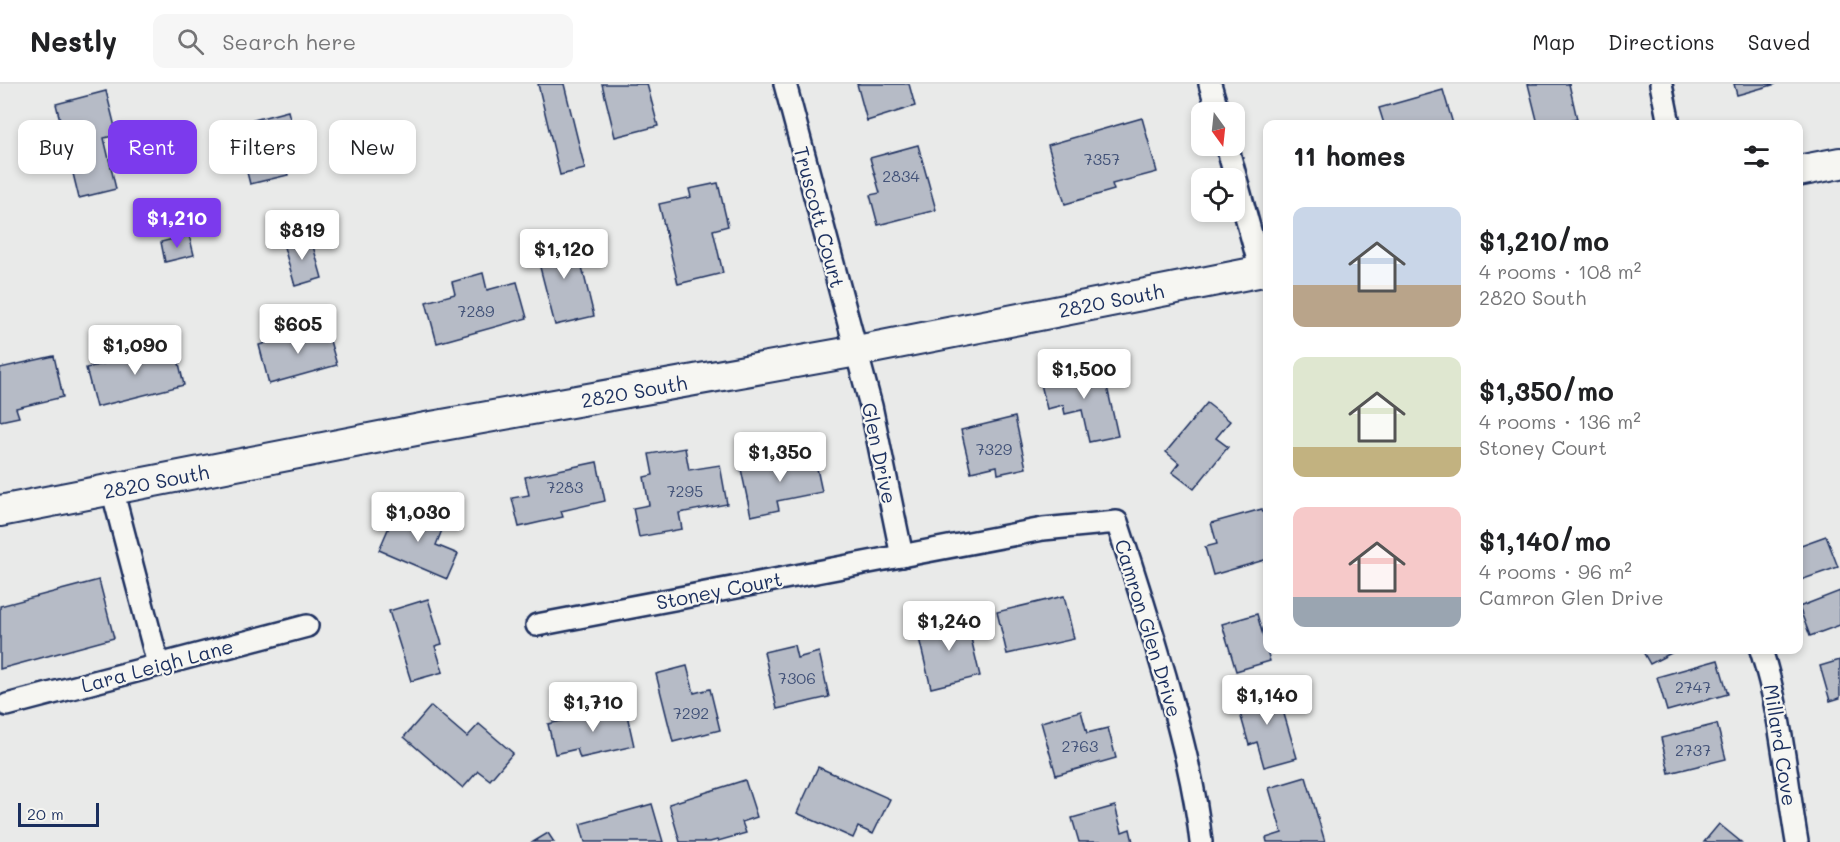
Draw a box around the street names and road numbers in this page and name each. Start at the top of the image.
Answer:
street label: Truscott Court [789,143,851,291]
street label: 2820 South [1056,277,1166,323]
street label: 2820 South [579,369,689,413]
street label: Glen Drive [857,400,903,506]
street label: 2820 South [101,458,211,504]
street label: Camron Glen Drive [1110,536,1188,720]
street label: Stoney Court [654,565,784,615]
street label: Lara Leigh Lane [78,632,236,698]
street label: Millard Cove [1759,682,1803,808]

